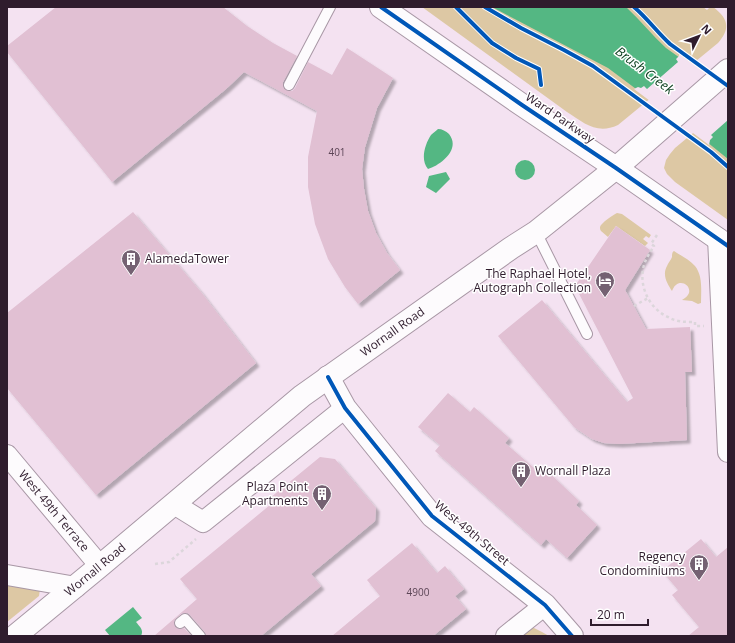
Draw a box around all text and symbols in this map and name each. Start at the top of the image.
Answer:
north arrow [679,16,719,56]
text: N [698,21,715,37]
water label: Brush Creek [612,42,678,98]
street label: Ward Parkway [522,88,599,148]
house number: 401 [328,145,346,159]
building icon: AlamedaTower [120,248,142,276]
place label: AlamedaTower [145,250,229,267]
place label: The Raphael Hotel, Autograph Collection [473,265,591,296]
hotel icon: The Raphael Hotel, Autograph Collection [594,270,616,298]
street label: Wornall Road [357,303,428,360]
building icon: Wornall Plaza [510,460,532,488]
place label: Wornall Plaza [535,462,611,479]
street label: West 49th Terrace [15,466,94,555]
place label: Plaza Point Apartments [242,478,308,509]
building icon: Plaza Point Apartments [311,483,333,511]
street label: West 49th Street [431,496,513,569]
street label: Wornall Road [61,539,129,600]
place label: Regency Condominiums [600,548,686,579]
building icon: Regency Condominiums [688,553,710,581]
house number: 4900 [407,585,430,599]
scale bar [591,601,648,627]
text: 20 m [597,606,625,623]

